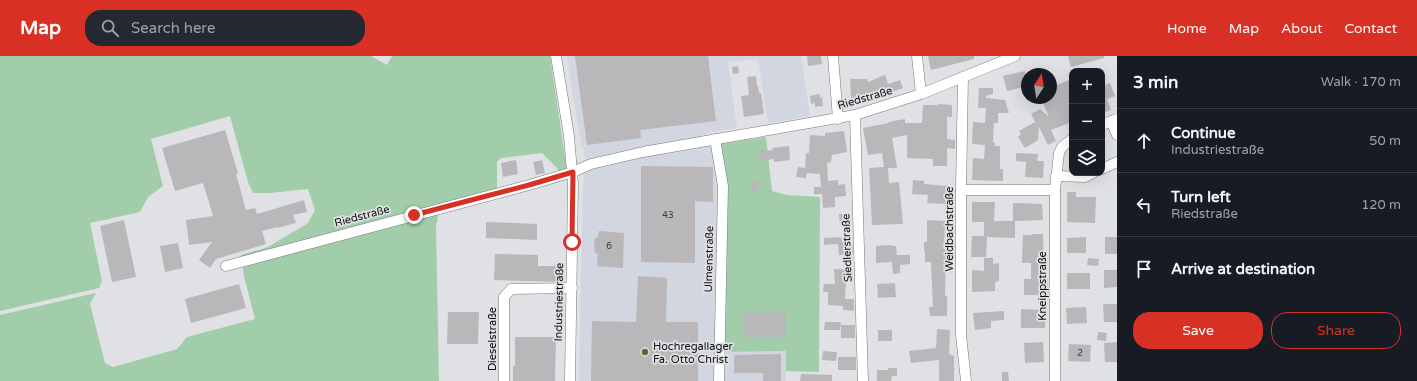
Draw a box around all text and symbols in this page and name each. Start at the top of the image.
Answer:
search box [85,10,365,46]
text: Map [20,17,61,39]
icon: search [99,17,121,39]
text: Search here [131,19,215,37]
text: Home [1167,20,1207,37]
text: Map [1229,20,1259,37]
text: About [1281,20,1323,37]
text: Contact [1345,20,1397,37]
north arrow [1021,68,1057,104]
map controls [1069,68,1105,176]
button: + [1069,68,1105,104]
text: 3 min [1133,72,1178,93]
text: Walk · 170 m [1321,74,1401,90]
street label: Riedstraße [836,84,894,112]
button: − [1069,104,1105,140]
text: Continue [1171,124,1235,142]
icon: ahead [1133,130,1155,152]
text: 50 m [1369,133,1401,149]
button: layers [1069,140,1105,176]
text: Industriestraße [1171,142,1264,158]
street label: Weidbachstraße [943,187,956,271]
text: Turn left [1171,188,1231,206]
icon: left [1133,194,1155,216]
text: 120 m [1361,197,1401,213]
street label: Riedstraße [333,202,391,230]
route end [405,206,423,224]
text: Riedstraße [1171,206,1238,222]
house number: 43 [662,210,674,221]
street label: Siedlerstraße [839,214,855,282]
street label: Ulmenstraße [702,226,716,292]
route start [563,233,581,251]
house number: 6 [606,241,612,252]
street label: Kneippstraße [1036,251,1049,321]
icon: arrive [1133,258,1155,280]
text: Arrive at destination [1171,260,1315,278]
street label: Industriestraße [552,263,566,341]
street label: Dieselstraße [486,307,499,371]
button: Save [1133,312,1263,349]
button: Share [1271,312,1401,349]
place label: Hochregallager Fa. Otto Christ [653,340,734,366]
marker: Hochregallager Fa. Otto Christ [640,347,650,357]
house number: 2 [1077,348,1083,359]

